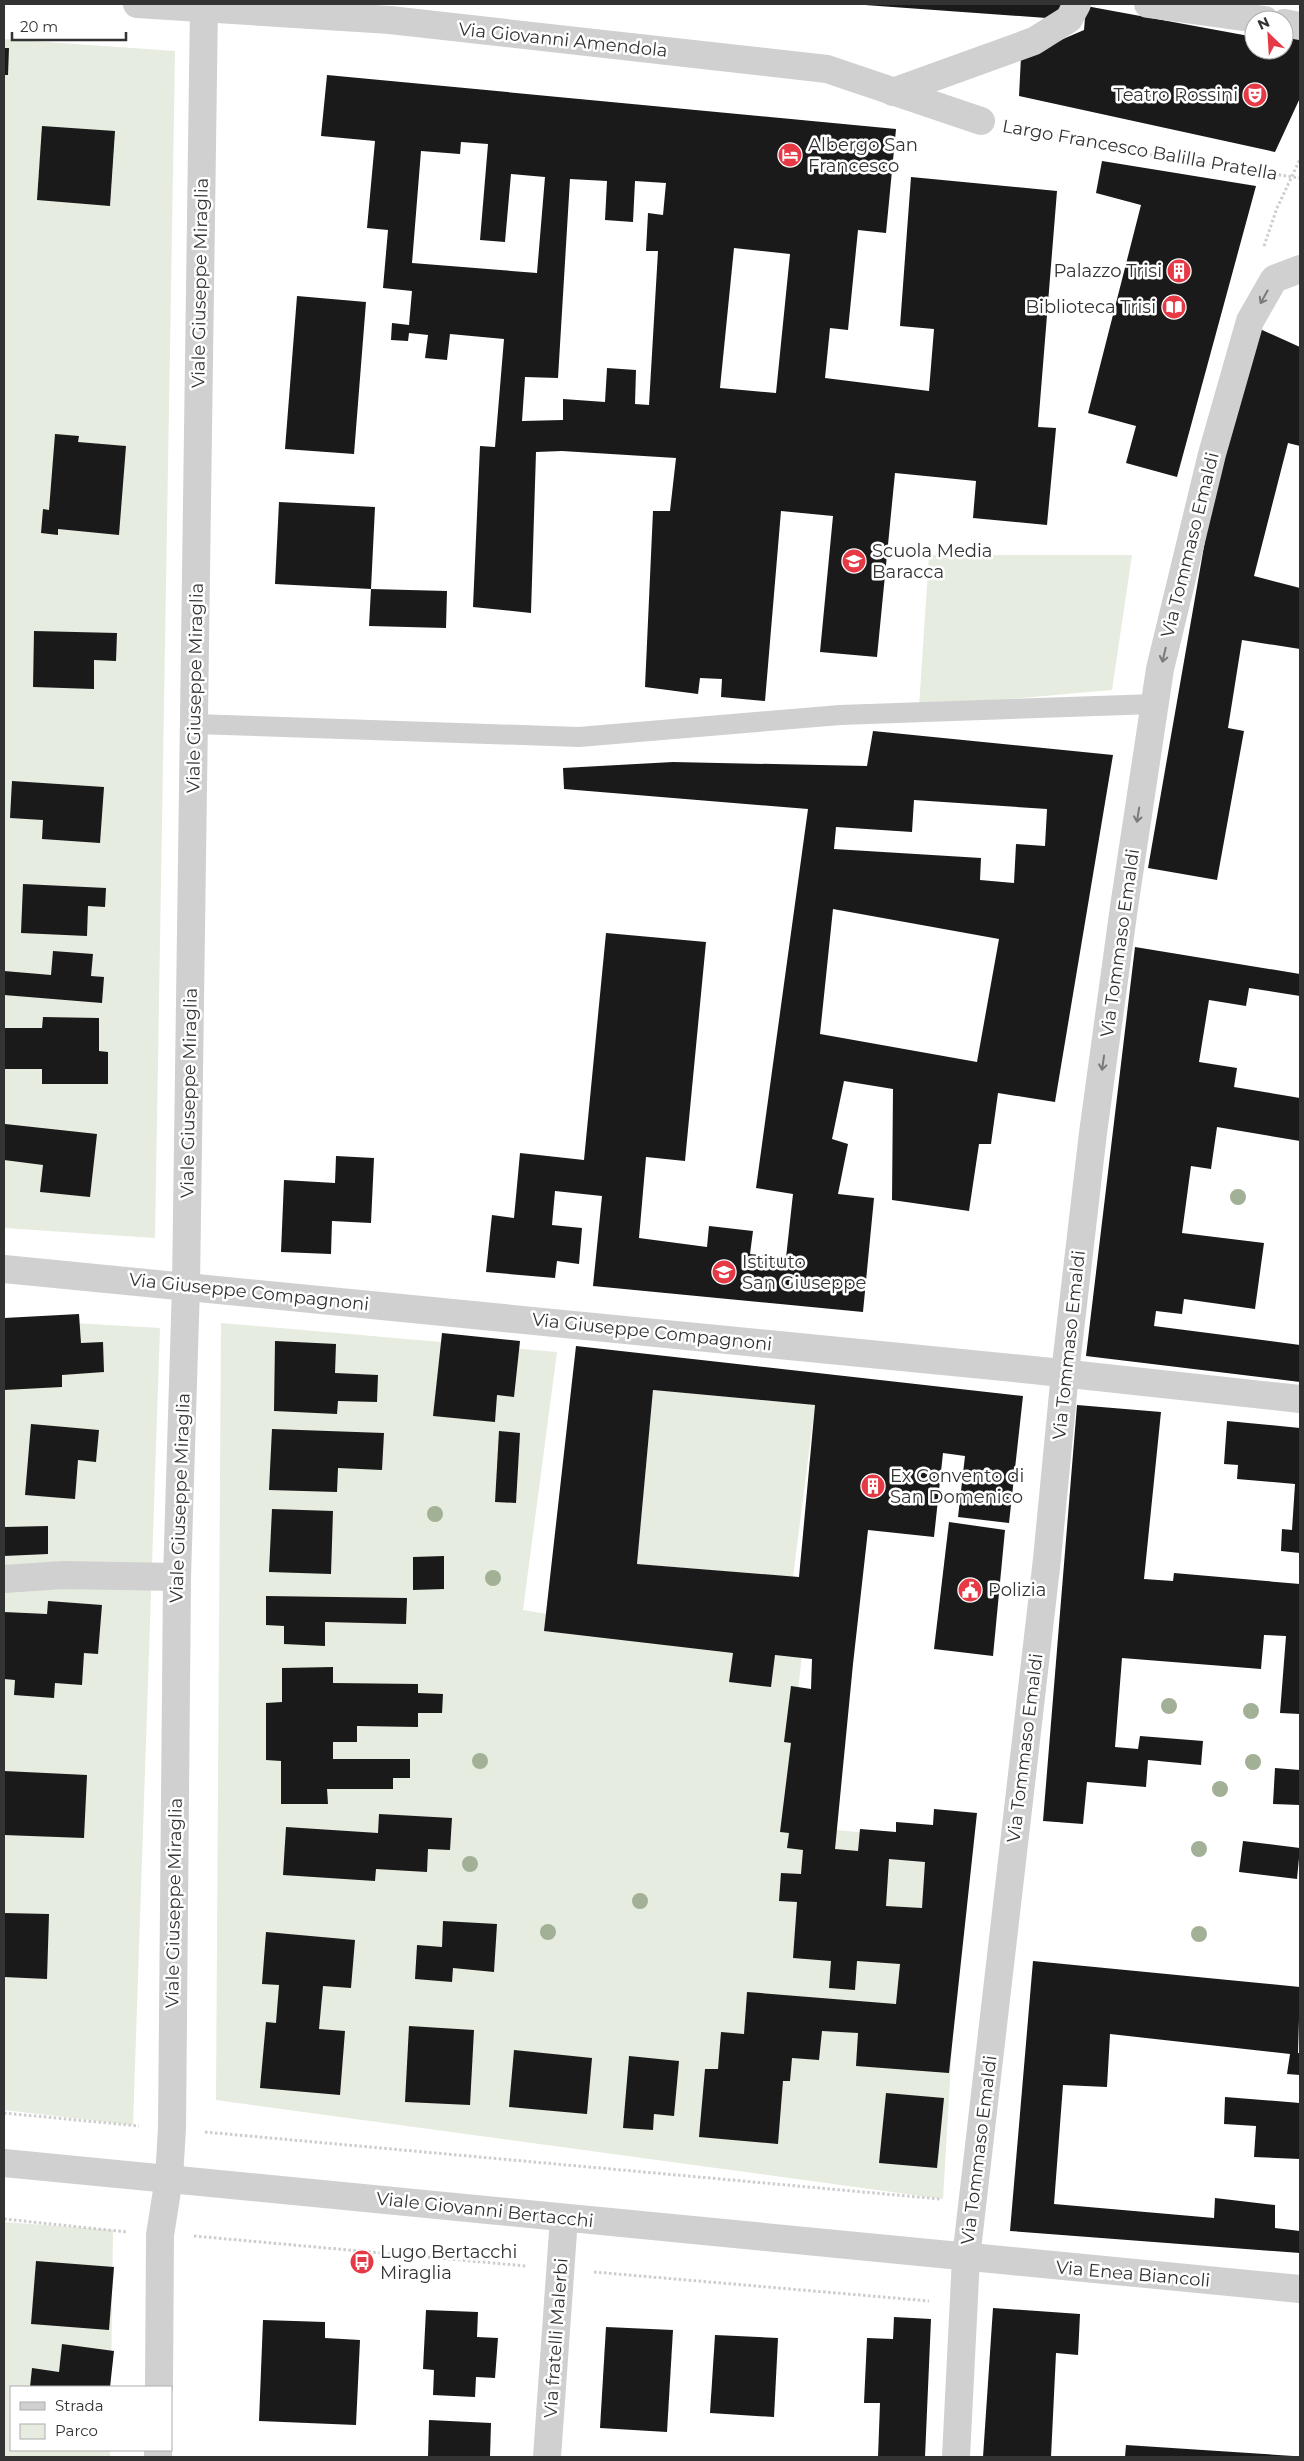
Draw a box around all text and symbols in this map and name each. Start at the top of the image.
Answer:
scale bar [12,10,126,42]
north arrow [1244,10,1294,60]
text: N [1255,13,1272,34]
text: 20 m [20,17,58,36]
street label: Via Giovanni Amendola [457,18,669,62]
theatre icon: Teatro Rossini [1242,82,1268,108]
place label: Teatro Rossini [1113,84,1238,106]
street label: Largo Francesco Balilla Pratella [1001,115,1279,185]
place label: Albergo San Francesco [808,134,918,177]
hotel icon: Albergo San Francesco [777,142,803,168]
street label: Viale Giuseppe Miraglia [187,178,213,388]
building icon: Palazzo Trisi [1166,258,1192,284]
place label: Palazzo Trisi [1053,260,1162,282]
one-way arrow [1259,289,1268,304]
library icon: Biblioteca Trisi [1161,294,1187,320]
place label: Biblioteca Trisi [1025,296,1156,318]
street label: Via Tommaso Emaldi [1156,450,1224,640]
place label: Scuola Media Baracca [872,540,993,583]
school or university icon: Scuola Media Baracca [841,548,867,574]
street label: Viale Giuseppe Miraglia [182,583,208,793]
one-way arrow [1159,646,1168,662]
one-way arrow [1133,807,1143,823]
street label: Via Tommaso Emaldi [1096,847,1144,1039]
street label: Viale Giuseppe Miraglia [176,988,202,1198]
one-way arrow [1098,1054,1108,1070]
street label: Via Tommaso Emaldi [1048,1249,1090,1441]
place label: Istituto San Giuseppe [742,1251,866,1294]
school or university icon: Istituto San Giuseppe [711,1259,737,1285]
street label: Via Giuseppe Compagnoni [128,1268,370,1316]
street label: Via Giuseppe Compagnoni [531,1308,773,1356]
street label: Viale Giuseppe Miraglia [165,1392,195,1604]
place label: Ex Convento di San Domenico [890,1465,1024,1508]
building icon: Ex Convento di San Domenico [860,1473,886,1499]
public building icon: Polizia [957,1577,983,1603]
place label: Polizia [988,1579,1046,1601]
street label: Via Tommaso Emaldi [1002,1652,1048,1844]
street label: Viale Giuseppe Miraglia [161,1798,187,2008]
street label: Via Tommaso Emaldi [956,2054,1002,2246]
street label: Viale Giovanni Bertacchi [375,2188,595,2232]
place label: Lugo Bertacchi Miraglia [380,2241,517,2284]
bus stop icon: Lugo Bertacchi Miraglia [349,2249,375,2275]
street label: Via Enea Biancoli [1055,2256,1211,2292]
street label: Via fratelli Malerbi [539,2257,573,2419]
legend [10,2386,172,2451]
text: Strada [55,2396,104,2415]
text: Parco [55,2421,98,2440]

